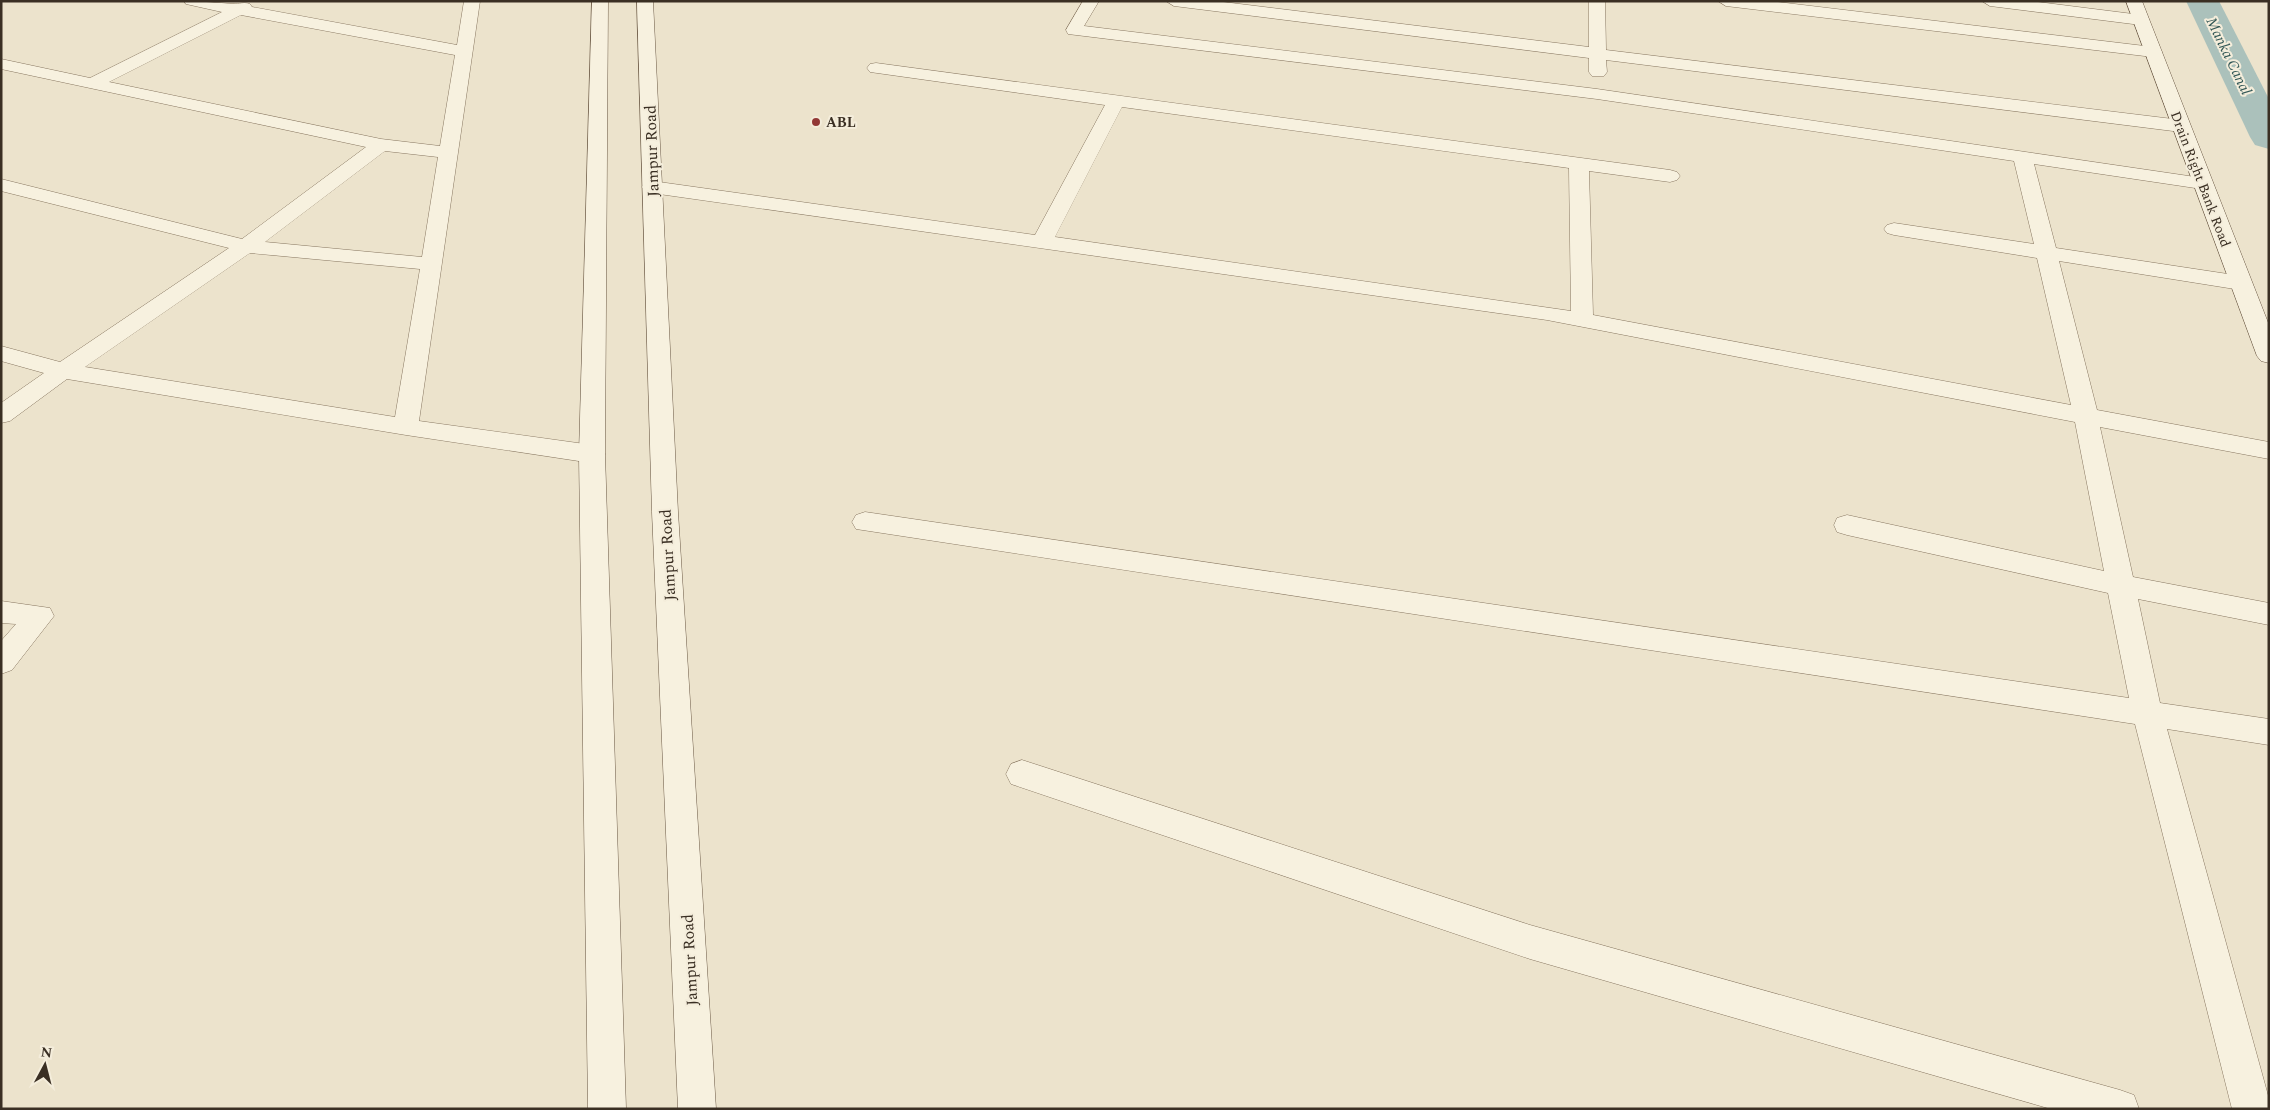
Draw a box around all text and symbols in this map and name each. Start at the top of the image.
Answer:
water label: Manka Canal [2200,13,2257,99]
street label: Jampur Road [638,105,666,197]
street label: Drain Right Bank Road [2165,108,2236,250]
place label: ABL [826,112,856,133]
marker: ABL [810,116,822,128]
street label: Jampur Road [654,508,682,601]
street label: Jampur Road [676,913,704,1006]
north arrow [20,1040,70,1090]
text: N [40,1041,53,1064]

